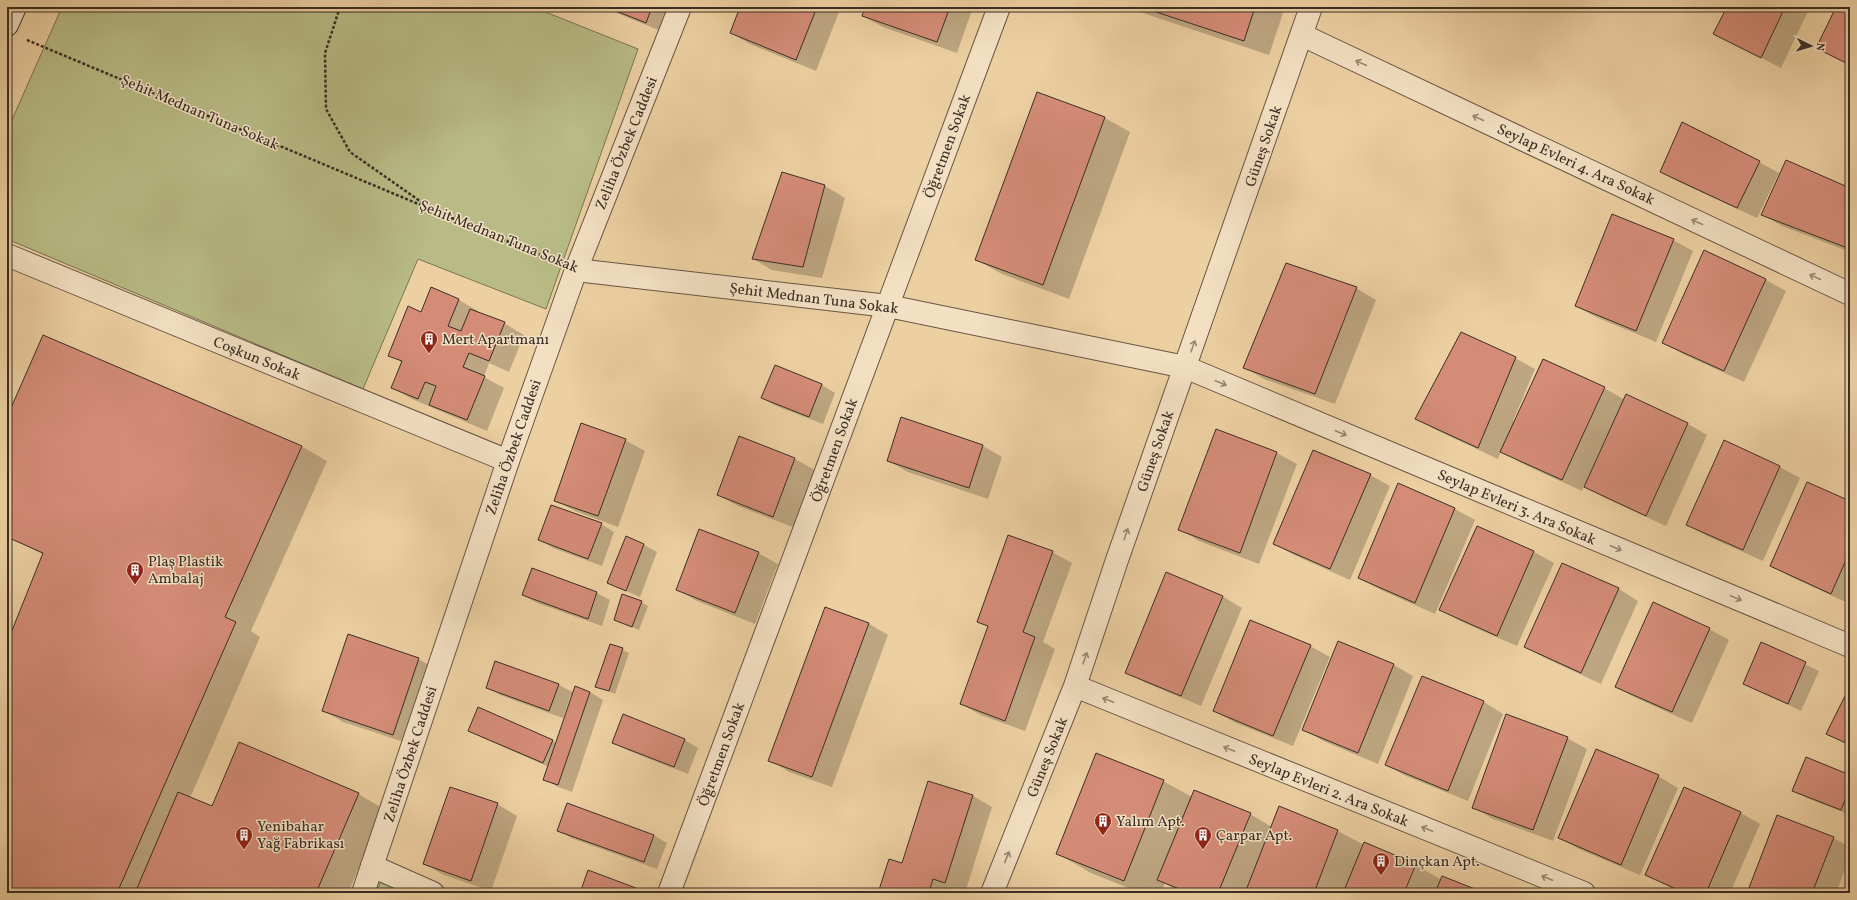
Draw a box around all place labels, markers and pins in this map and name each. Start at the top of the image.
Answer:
building icon: Mert Apartmanı [419,329,439,354]
place label: Mert Apartmanı [442,330,549,351]
place label: Plaş Plastik Ambalaj [148,552,223,590]
building icon: Plaş Plastik Ambalaj [125,560,145,585]
building icon: Yalım Apt. [1093,811,1113,836]
place label: Yalım Apt. [1116,812,1185,833]
place label: Yenibahar Yağ Fabrikası [257,817,344,855]
building icon: Yenibahar Yağ Fabrikası [234,825,254,850]
building icon: Çarpar Apt. [1193,825,1213,850]
place label: Çarpar Apt. [1216,826,1292,847]
building icon: Dinçkan Apt. [1371,851,1391,876]
place label: Dinçkan Apt. [1394,852,1480,873]

